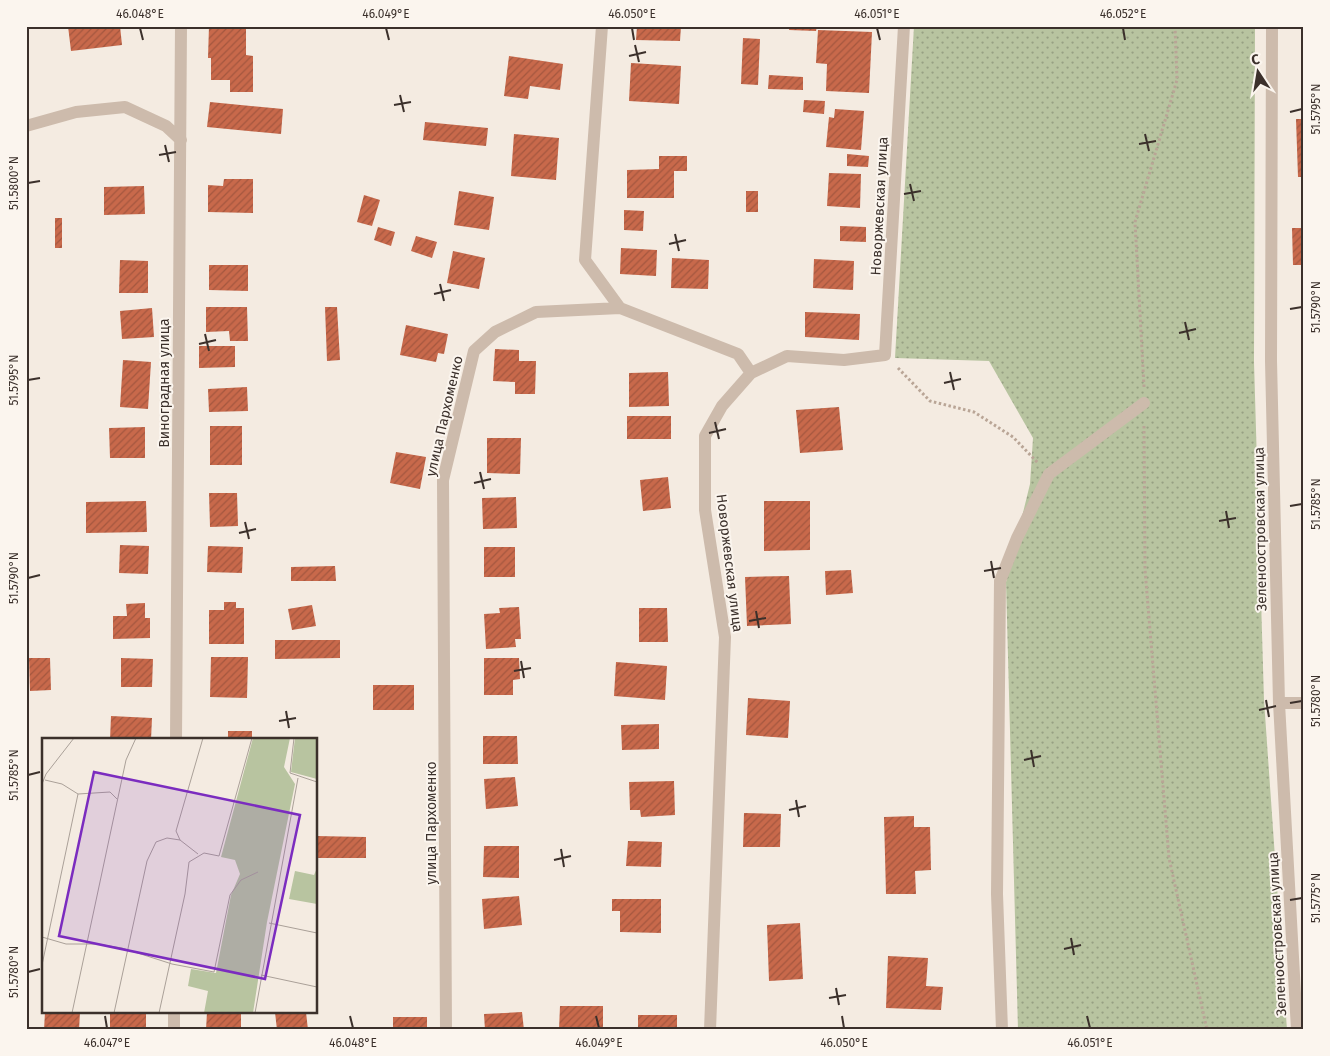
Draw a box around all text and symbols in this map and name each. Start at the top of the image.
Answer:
text: 46.048°E [116,7,164,21]
text: 46.049°E [362,7,410,21]
text: 46.050°E [608,7,656,21]
text: 46.051°E [854,7,900,21]
text: 46.052°E [1100,7,1146,21]
north arrow [1232,48,1282,98]
text: С [1250,51,1261,69]
text: 51.5795°N [1309,83,1323,135]
street label: Новоржевская улица [867,136,892,276]
text: 51.5800°N [7,156,21,210]
text: 51.5790°N [1309,281,1323,333]
street label: Виноградная улица [156,318,173,448]
text: 51.5795°N [7,354,21,406]
street label: улица Пархоменко [422,354,467,478]
street label: Зеленоостровская улица [1251,447,1270,611]
text: 51.5785°N [1309,478,1323,530]
street label: Новоржевская улица [713,493,746,633]
text: 51.5790°N [7,552,21,604]
text: 51.5780°N [1309,675,1323,727]
inset map [42,738,318,1014]
text: 51.5785°N [7,749,21,801]
street label: улица Пархоменко [423,761,440,885]
street label: Зеленоостровская улица [1265,852,1290,1016]
text: 51.5775°N [1309,873,1323,923]
text: 51.5780°N [7,946,21,998]
text: 46.047°E [84,1036,130,1050]
text: 46.048°E [329,1036,377,1050]
text: 46.049°E [575,1036,623,1050]
text: 46.050°E [820,1036,868,1050]
text: 46.051°E [1067,1036,1113,1050]

